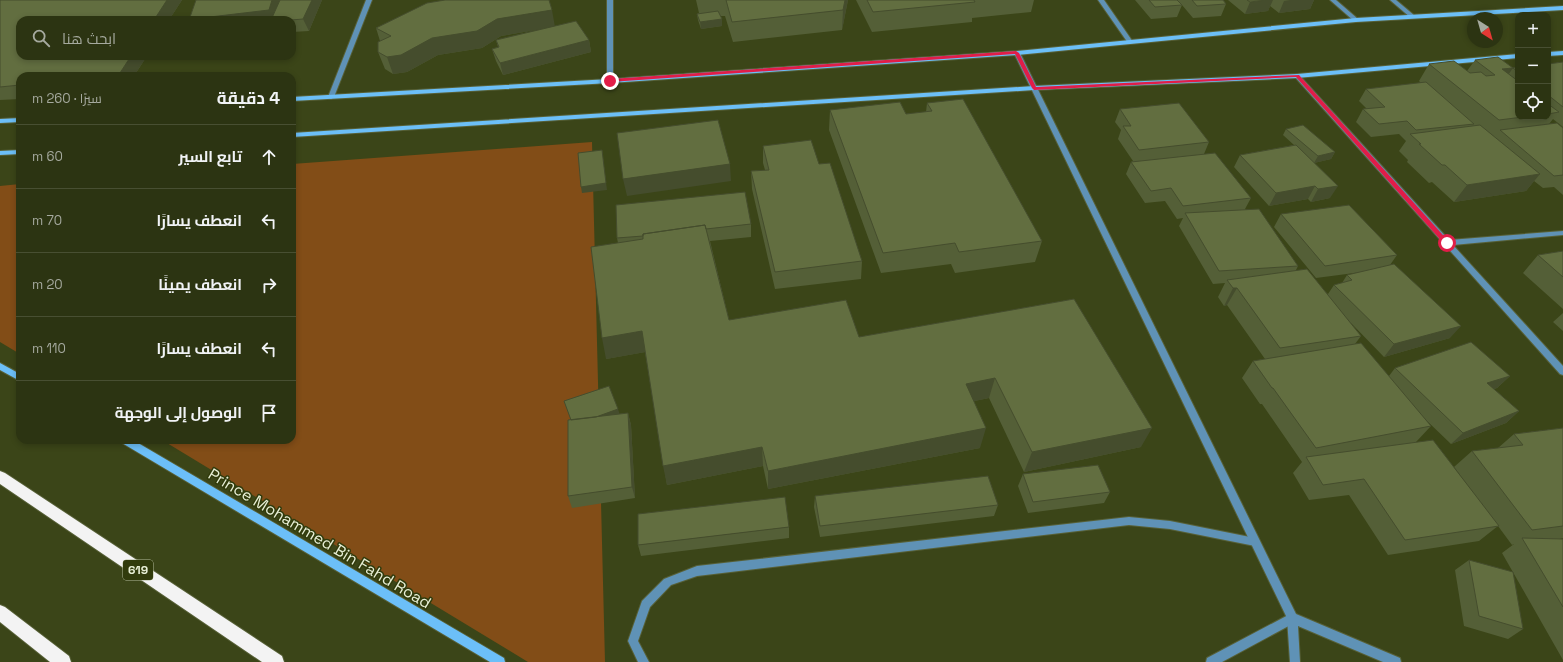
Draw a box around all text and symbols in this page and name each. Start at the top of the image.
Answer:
north arrow [1467,12,1503,48]
map controls [1515,12,1551,120]
button: + [1515,12,1551,48]
search box [16,16,296,60]
icon: search [30,27,52,49]
text: ابحث هنا [62,29,116,48]
button: − [1515,48,1551,84]
route end [601,72,619,90]
button: locate [1515,84,1551,120]
text: 4 دقيقة [217,87,280,109]
text: سيرًا · 260 m [32,90,102,107]
icon: ahead [258,146,280,168]
text: تابع السير [179,147,242,166]
text: 60 m [32,148,63,165]
icon: left [258,210,280,232]
text: انعطف يسارًا [156,211,242,230]
text: 70 m [32,212,62,229]
route start [1438,234,1456,252]
icon: right [258,274,280,296]
text: انعطف يمينًا [158,275,242,294]
text: 20 m [32,276,63,293]
icon: left [258,338,280,360]
text: انعطف يسارًا [156,339,242,358]
text: 110 m [32,340,66,357]
icon: arrive [258,402,280,424]
text: الوصول إلى الوجهة [115,403,242,422]
street label: Prince Mohammed Bin Fahd Road [204,463,435,613]
road number: 619 [123,560,153,580]

